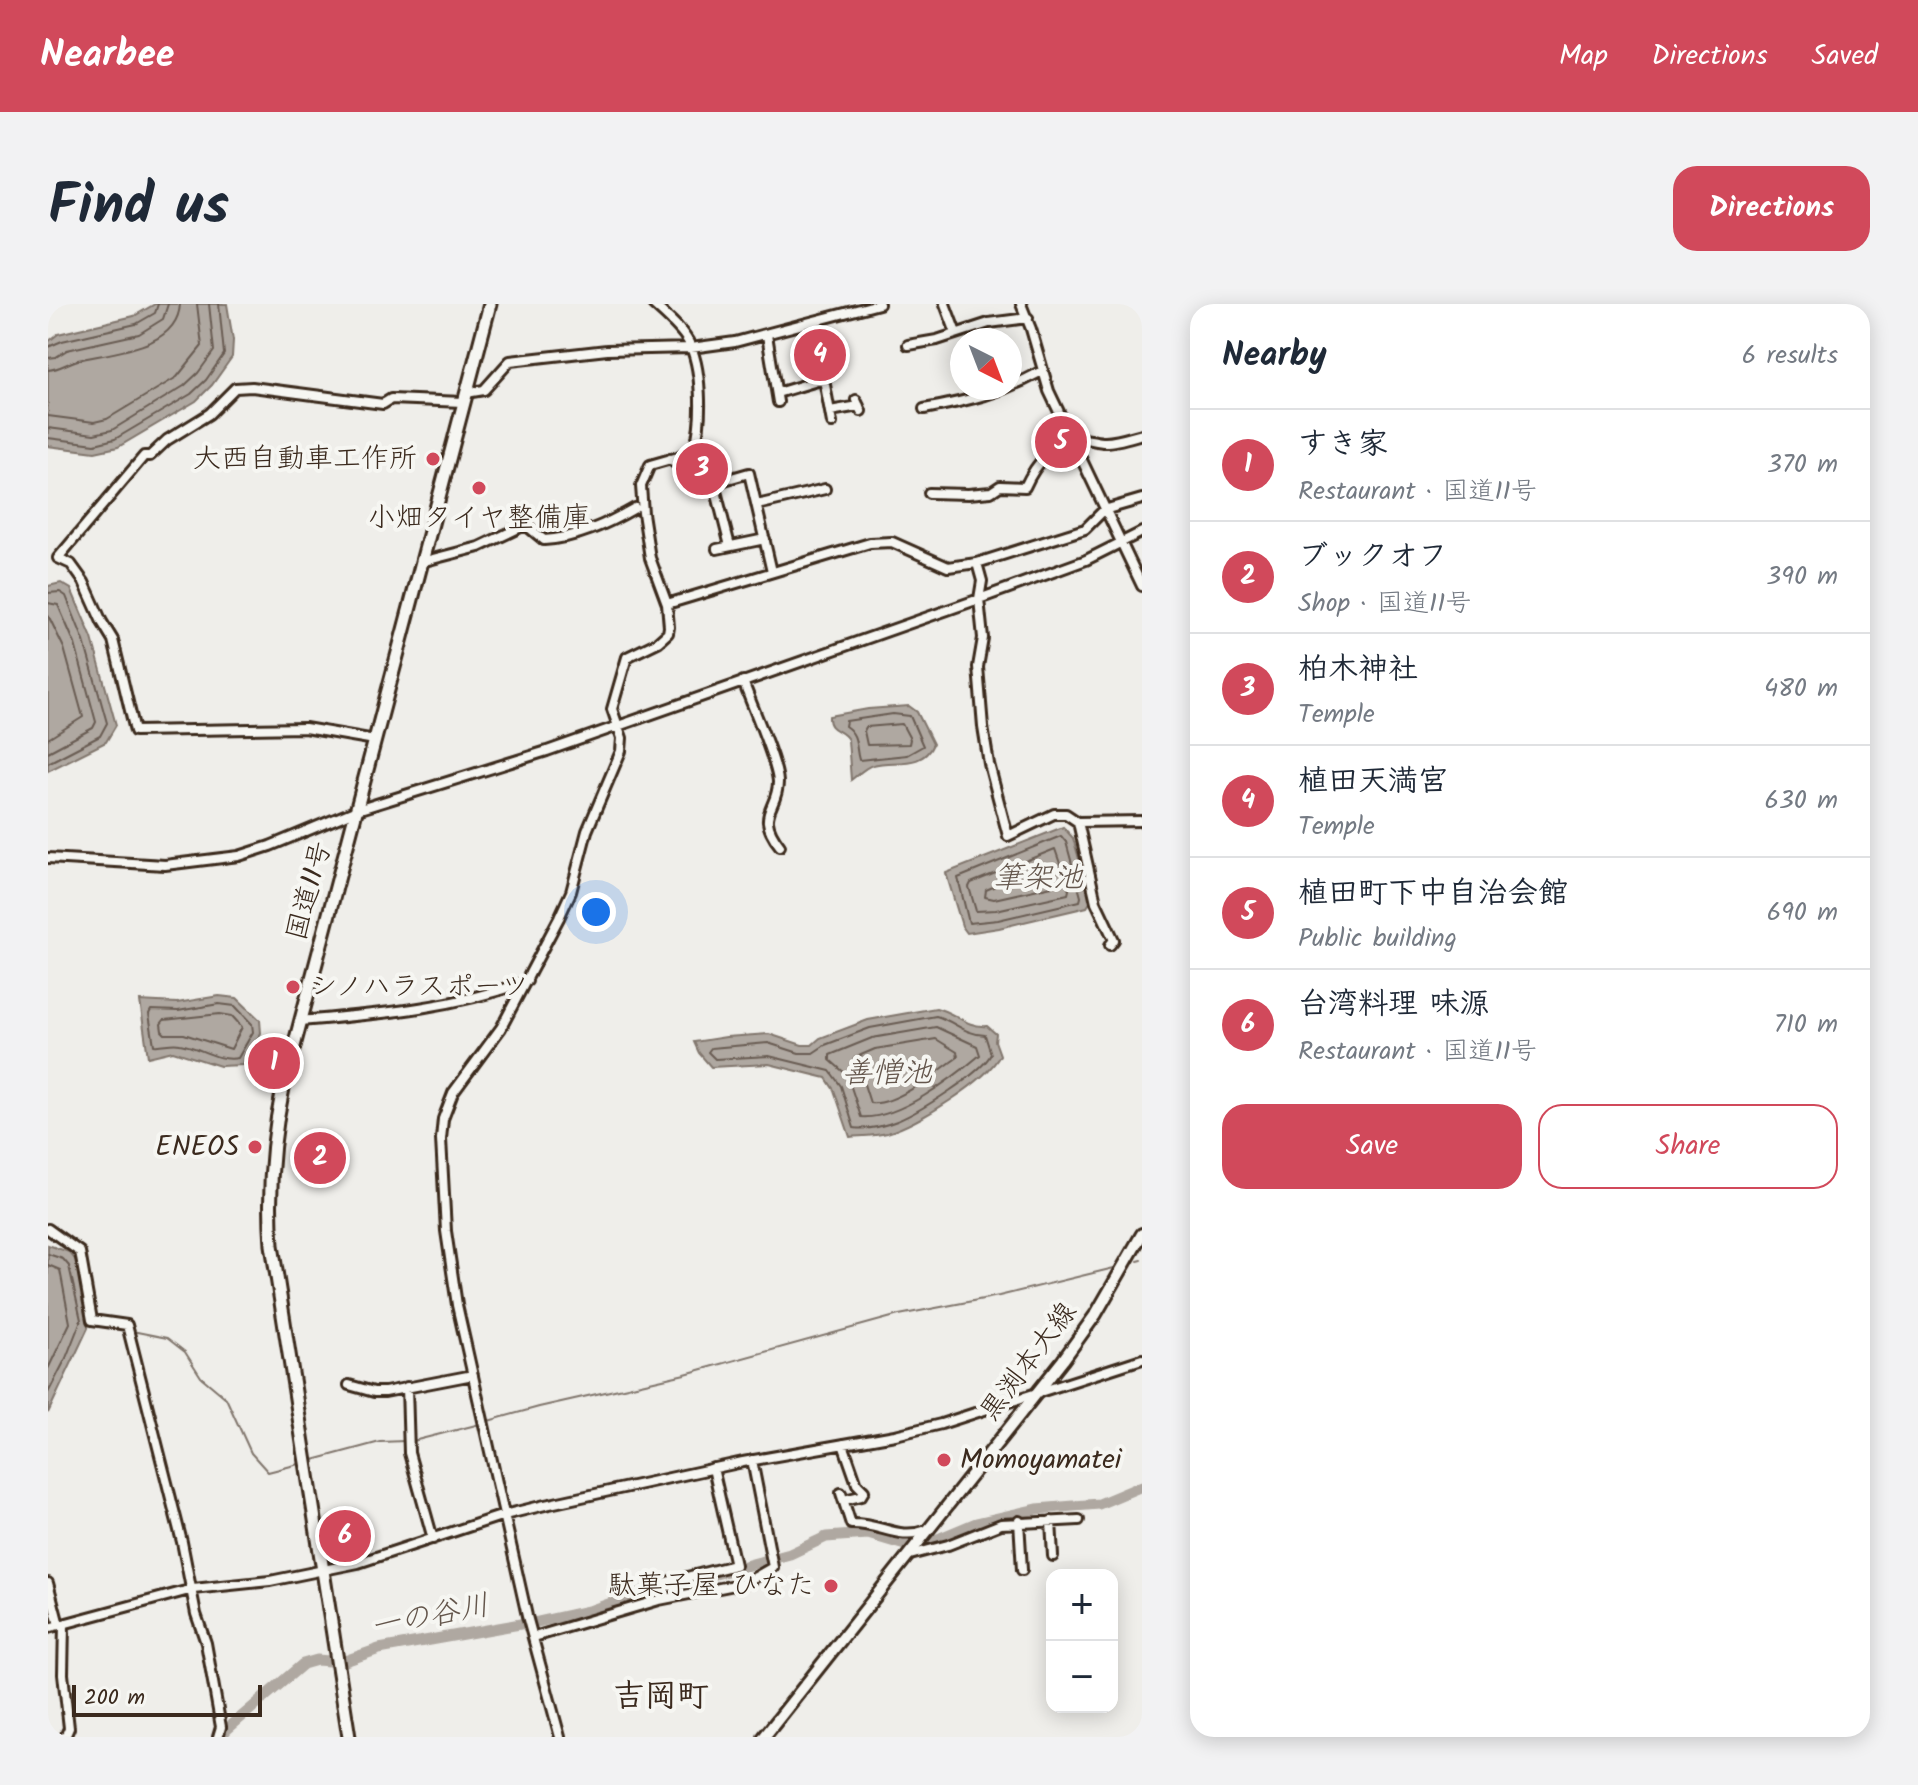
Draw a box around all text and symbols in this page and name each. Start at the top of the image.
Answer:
text: Nearbee [40,26,174,86]
text: Map [1559,34,1608,79]
text: Directions [1652,34,1768,79]
text: Saved [1812,34,1878,79]
text: Find us [48,163,229,253]
button: Directions [1673,166,1870,251]
pin: 4 [794,325,846,385]
north arrow [950,328,1022,400]
text: Nearby [1222,329,1327,383]
text: 6 results [1742,335,1838,377]
pin: 5 [1035,412,1087,472]
text: すき家 [1298,421,1388,469]
place label: 大西自動車工作所 [193,437,417,482]
pin: 3 [676,439,728,499]
text: 1 [1244,444,1252,486]
text: 370 m [1767,444,1838,486]
marker: 大西自動車工作所 [424,450,442,468]
text: Restaurant · 国道11号 [1298,471,1537,513]
marker: 小畑タイヤ整備庫 [470,479,488,497]
place label: 小畑タイヤ整備庫 [368,496,590,541]
text: ブックオフ [1298,533,1448,581]
text: 2 [1240,556,1256,598]
text: 390 m [1766,556,1838,598]
text: Shop · 国道11号 [1298,583,1471,625]
text: 柏木神社 [1298,646,1418,694]
text: 3 [1241,668,1255,710]
text: 480 m [1764,668,1838,710]
text: Temple [1298,694,1375,736]
text: 植田天満宮 [1298,758,1448,806]
text: 4 [1241,780,1255,822]
text: 630 m [1765,780,1838,822]
text: Temple [1298,806,1375,848]
street label: 国道11号 [275,836,345,946]
water label: 筆架池 [993,855,1084,903]
text: 植田町下中自治会館 [1298,870,1568,918]
your location [576,892,616,932]
text: 5 [1241,892,1255,934]
text: 690 m [1767,892,1838,934]
text: Public building [1298,918,1457,960]
place label: シノハラスポーツ [309,965,529,1010]
marker: シノハラスポーツ [284,978,302,996]
text: 台湾料理 味源 [1298,981,1490,1029]
text: 6 [1241,1004,1255,1046]
text: 710 m [1774,1004,1838,1046]
text: Restaurant · 国道11号 [1298,1031,1537,1073]
pin: 1 [248,1033,300,1093]
water label: 善憎池 [842,1050,933,1098]
button: Save [1222,1104,1522,1189]
button: Share [1538,1104,1838,1189]
place label: ENEOS [155,1125,239,1170]
pin: 2 [294,1128,346,1188]
marker: ENEOS [246,1138,264,1156]
street label: 黒渕本大線 [969,1293,1089,1431]
place label: Momoyamatei [960,1438,1123,1483]
marker: Momoyamatei [935,1451,953,1469]
pin: 6 [319,1506,371,1566]
place label: 駄菓子屋 ひなた [608,1564,815,1609]
map controls [1046,1569,1118,1713]
button: + [1046,1569,1118,1641]
marker: 駄菓子屋 ひなた [822,1577,840,1595]
water label: 一の谷川 [367,1582,493,1652]
button: − [1046,1641,1118,1713]
district label: 吉岡町 [613,1672,709,1723]
scale bar [72,1681,262,1717]
text: 200 m [84,1681,145,1716]

